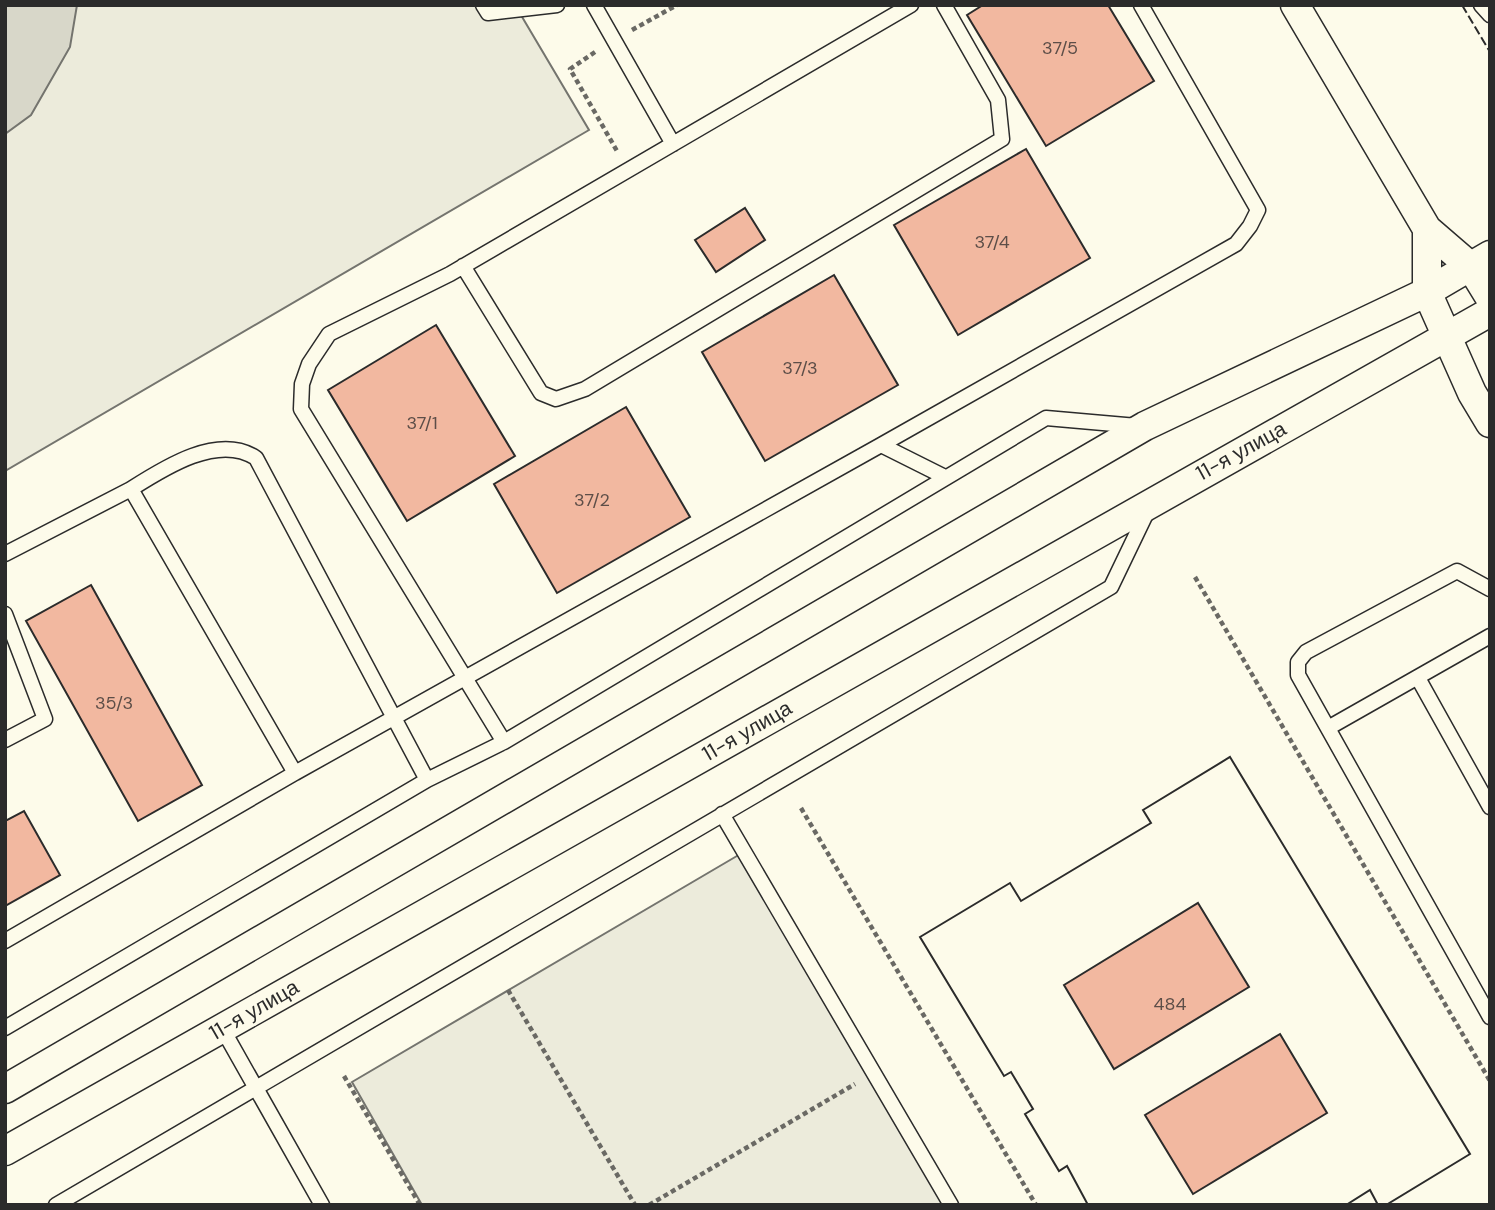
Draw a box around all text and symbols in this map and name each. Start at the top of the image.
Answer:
house number: 37/5 [1042,36,1078,60]
house number: 37/4 [974,230,1010,254]
house number: 37/3 [782,356,818,380]
house number: 37/1 [406,411,438,435]
street label: 11-я улица [1191,415,1291,487]
house number: 37/2 [574,488,610,512]
house number: 35/3 [95,691,133,715]
street label: 11-я улица [697,694,797,768]
street label: 11-я улица [204,973,304,1047]
house number: 484 [1154,992,1186,1016]

